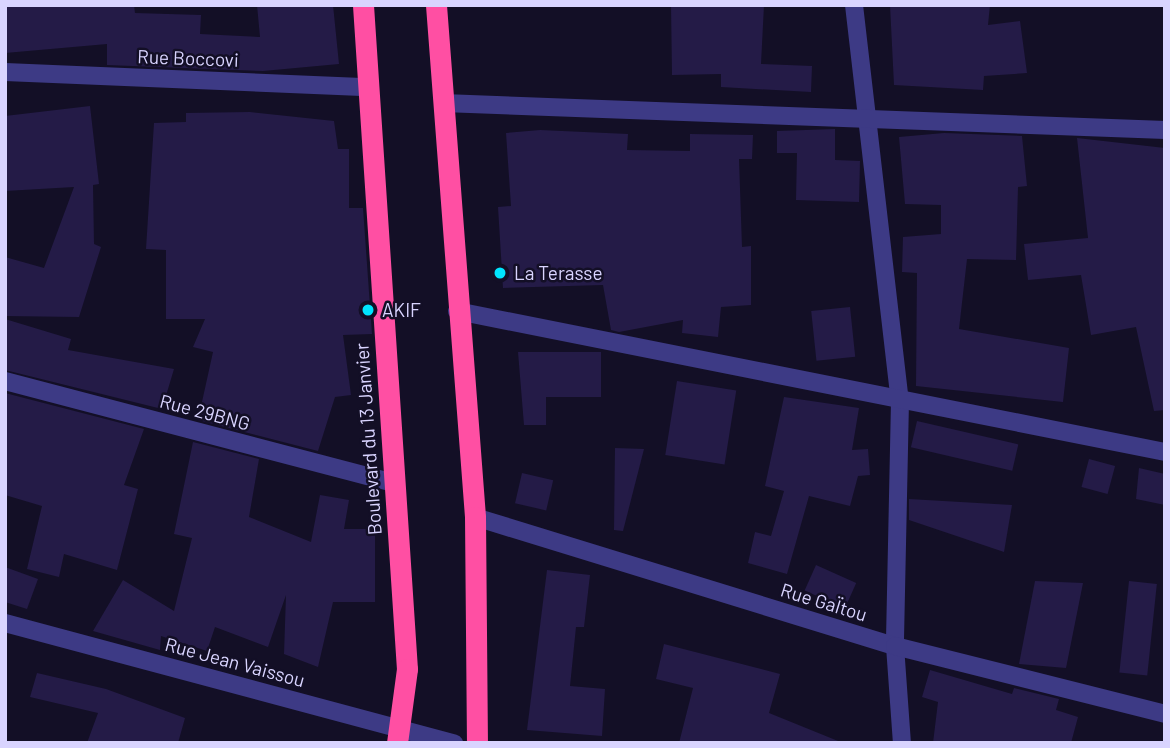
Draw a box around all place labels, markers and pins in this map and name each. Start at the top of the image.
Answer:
place label: La Terasse [514,262,603,284]
marker: La Terasse [492,265,508,281]
place label: AKIF [382,299,421,321]
marker: AKIF [360,302,376,318]

